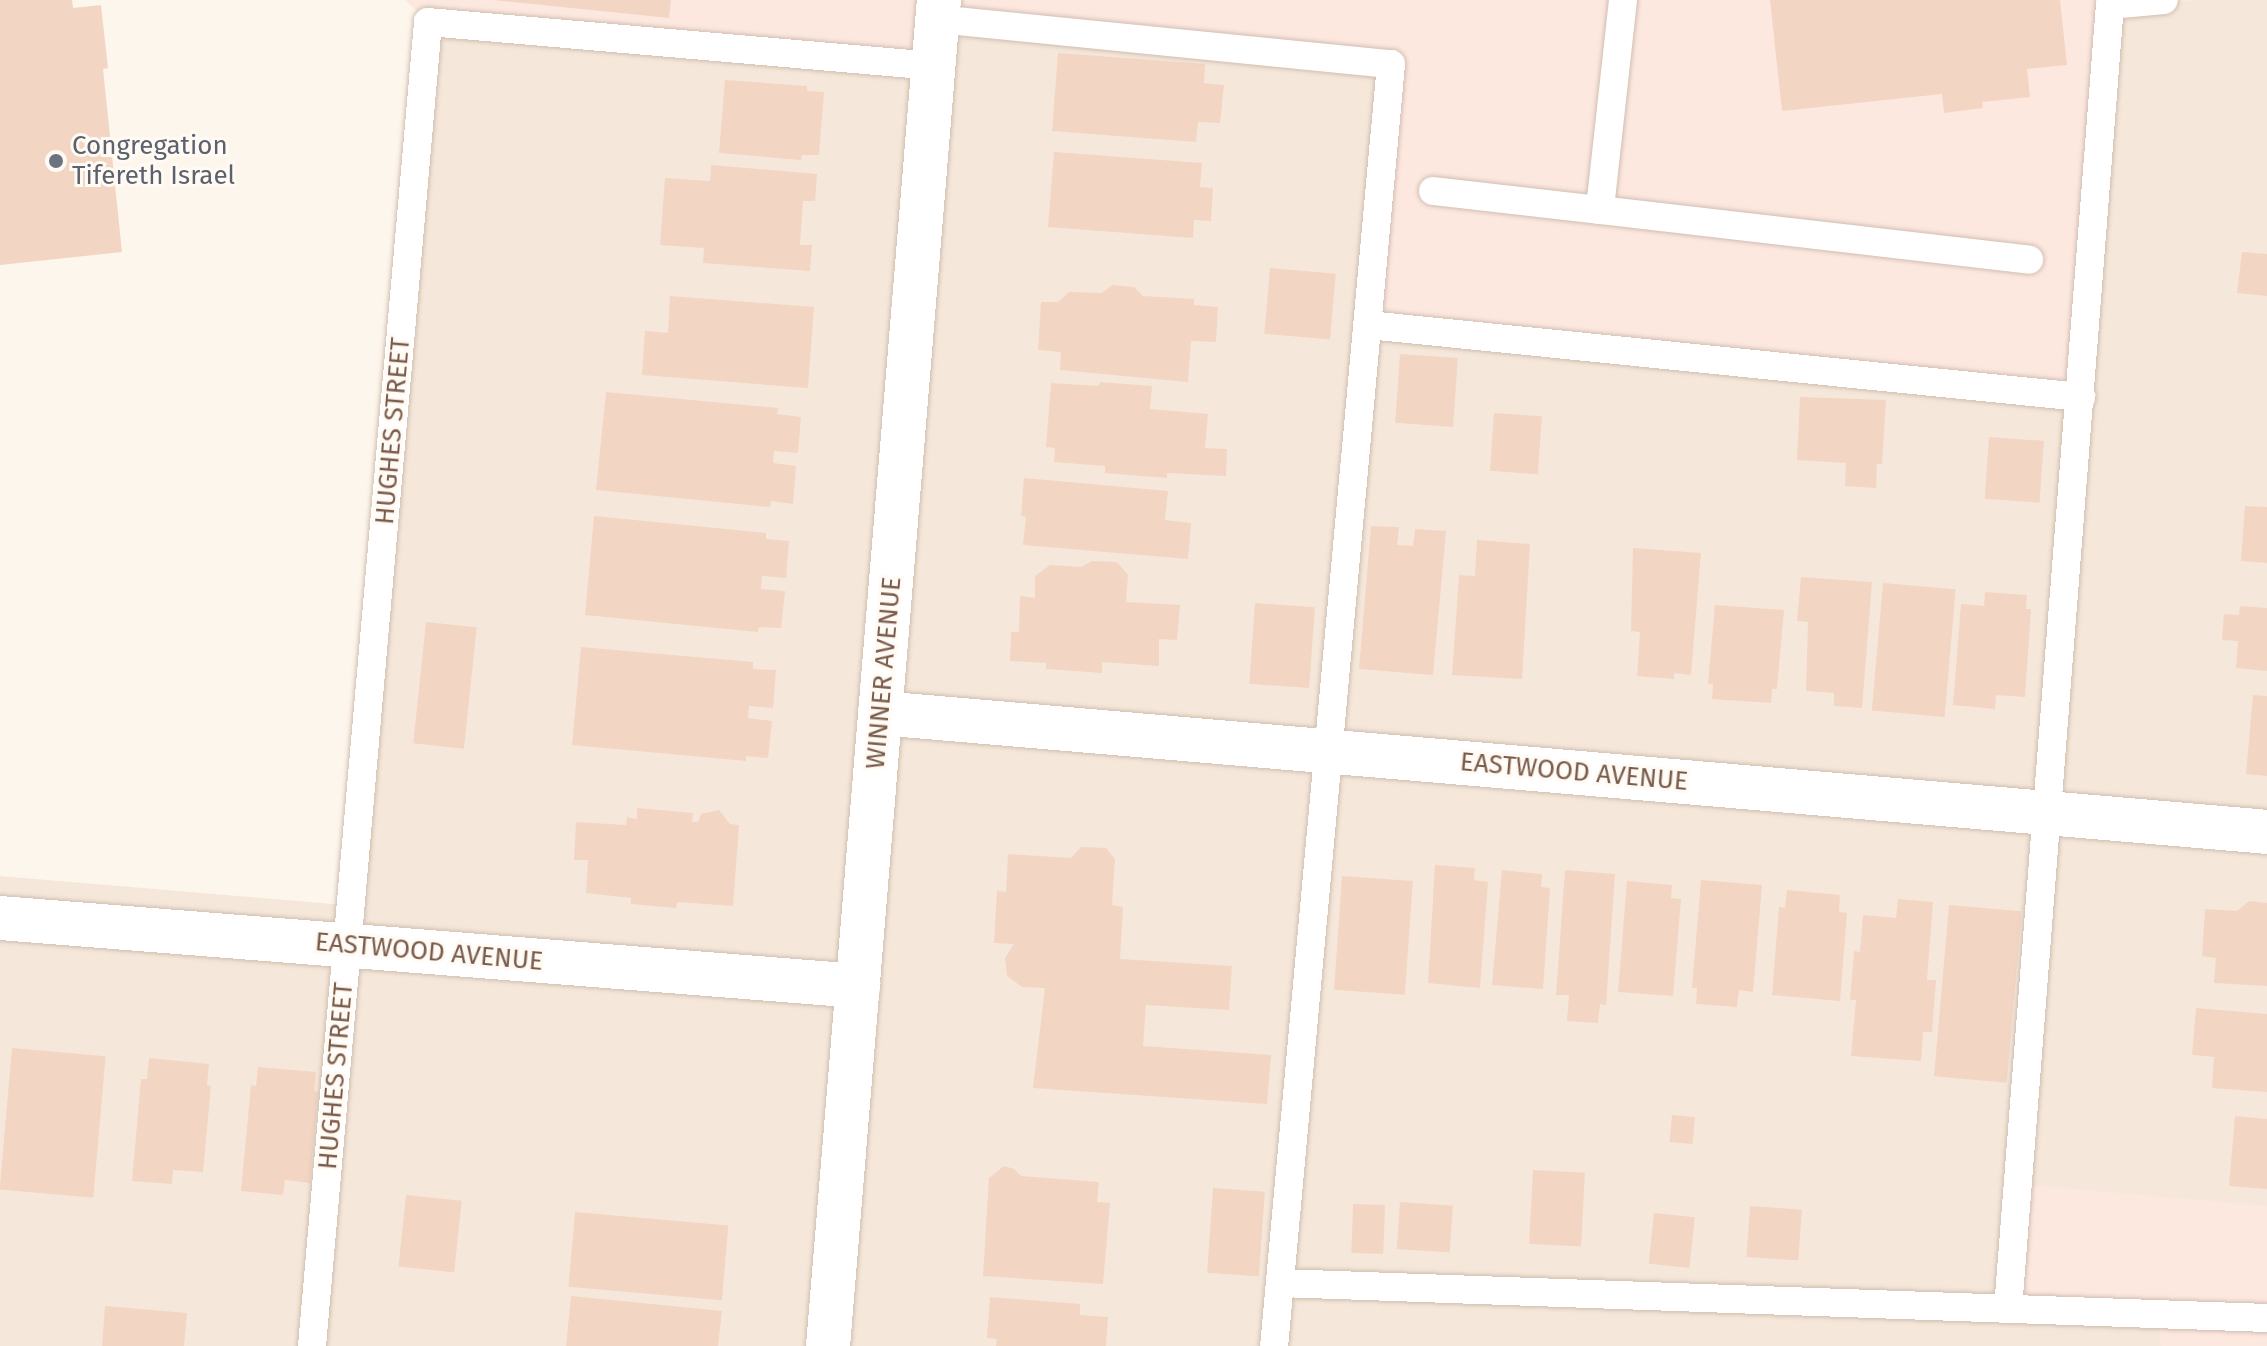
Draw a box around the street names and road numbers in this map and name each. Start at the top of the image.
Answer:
street label: HUGHES STREET [369,336,417,526]
street label: WINNER AVENUE [860,576,908,770]
street label: EASTWOOD AVENUE [1459,746,1689,798]
street label: EASTWOOD AVENUE [314,926,544,978]
street label: HUGHES STREET [312,981,360,1171]

